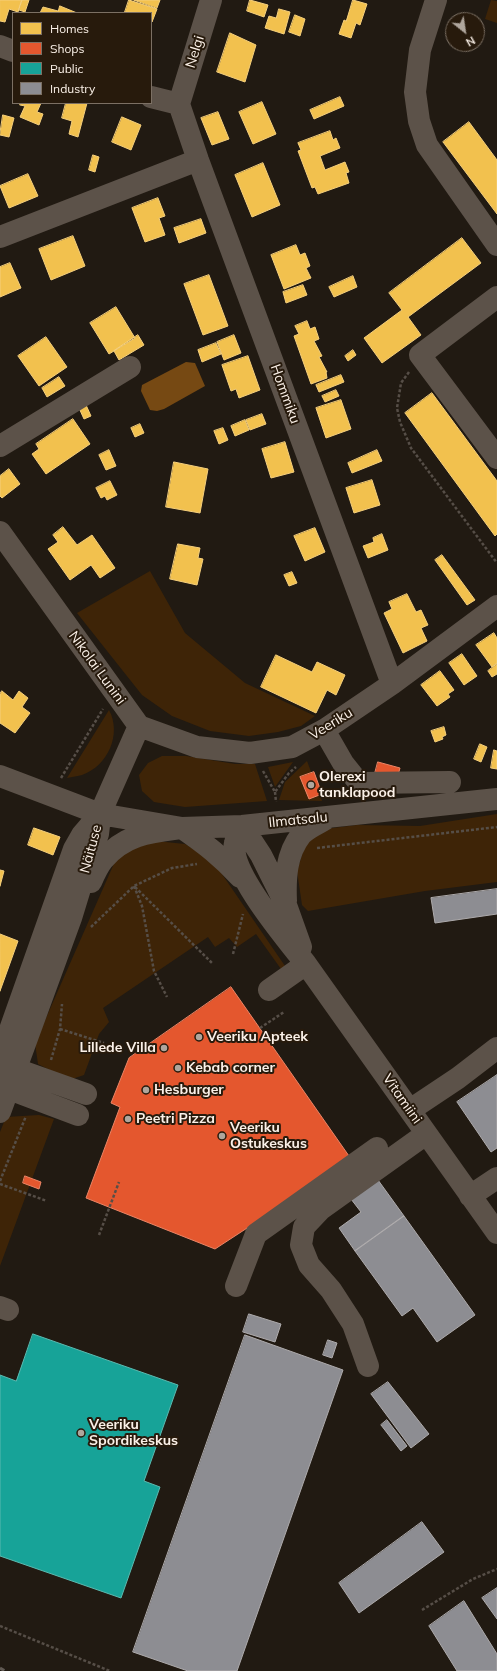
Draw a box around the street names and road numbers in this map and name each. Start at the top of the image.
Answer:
street label: Nelgi [182,34,208,70]
street label: Hommiku [267,362,303,426]
street label: Nikolai Lunini [65,628,129,708]
street label: Veeriku [306,704,356,744]
street label: Ilmatsalu [268,809,328,831]
street label: Näituse [76,823,106,875]
street label: Vitamiini [379,1071,425,1127]

